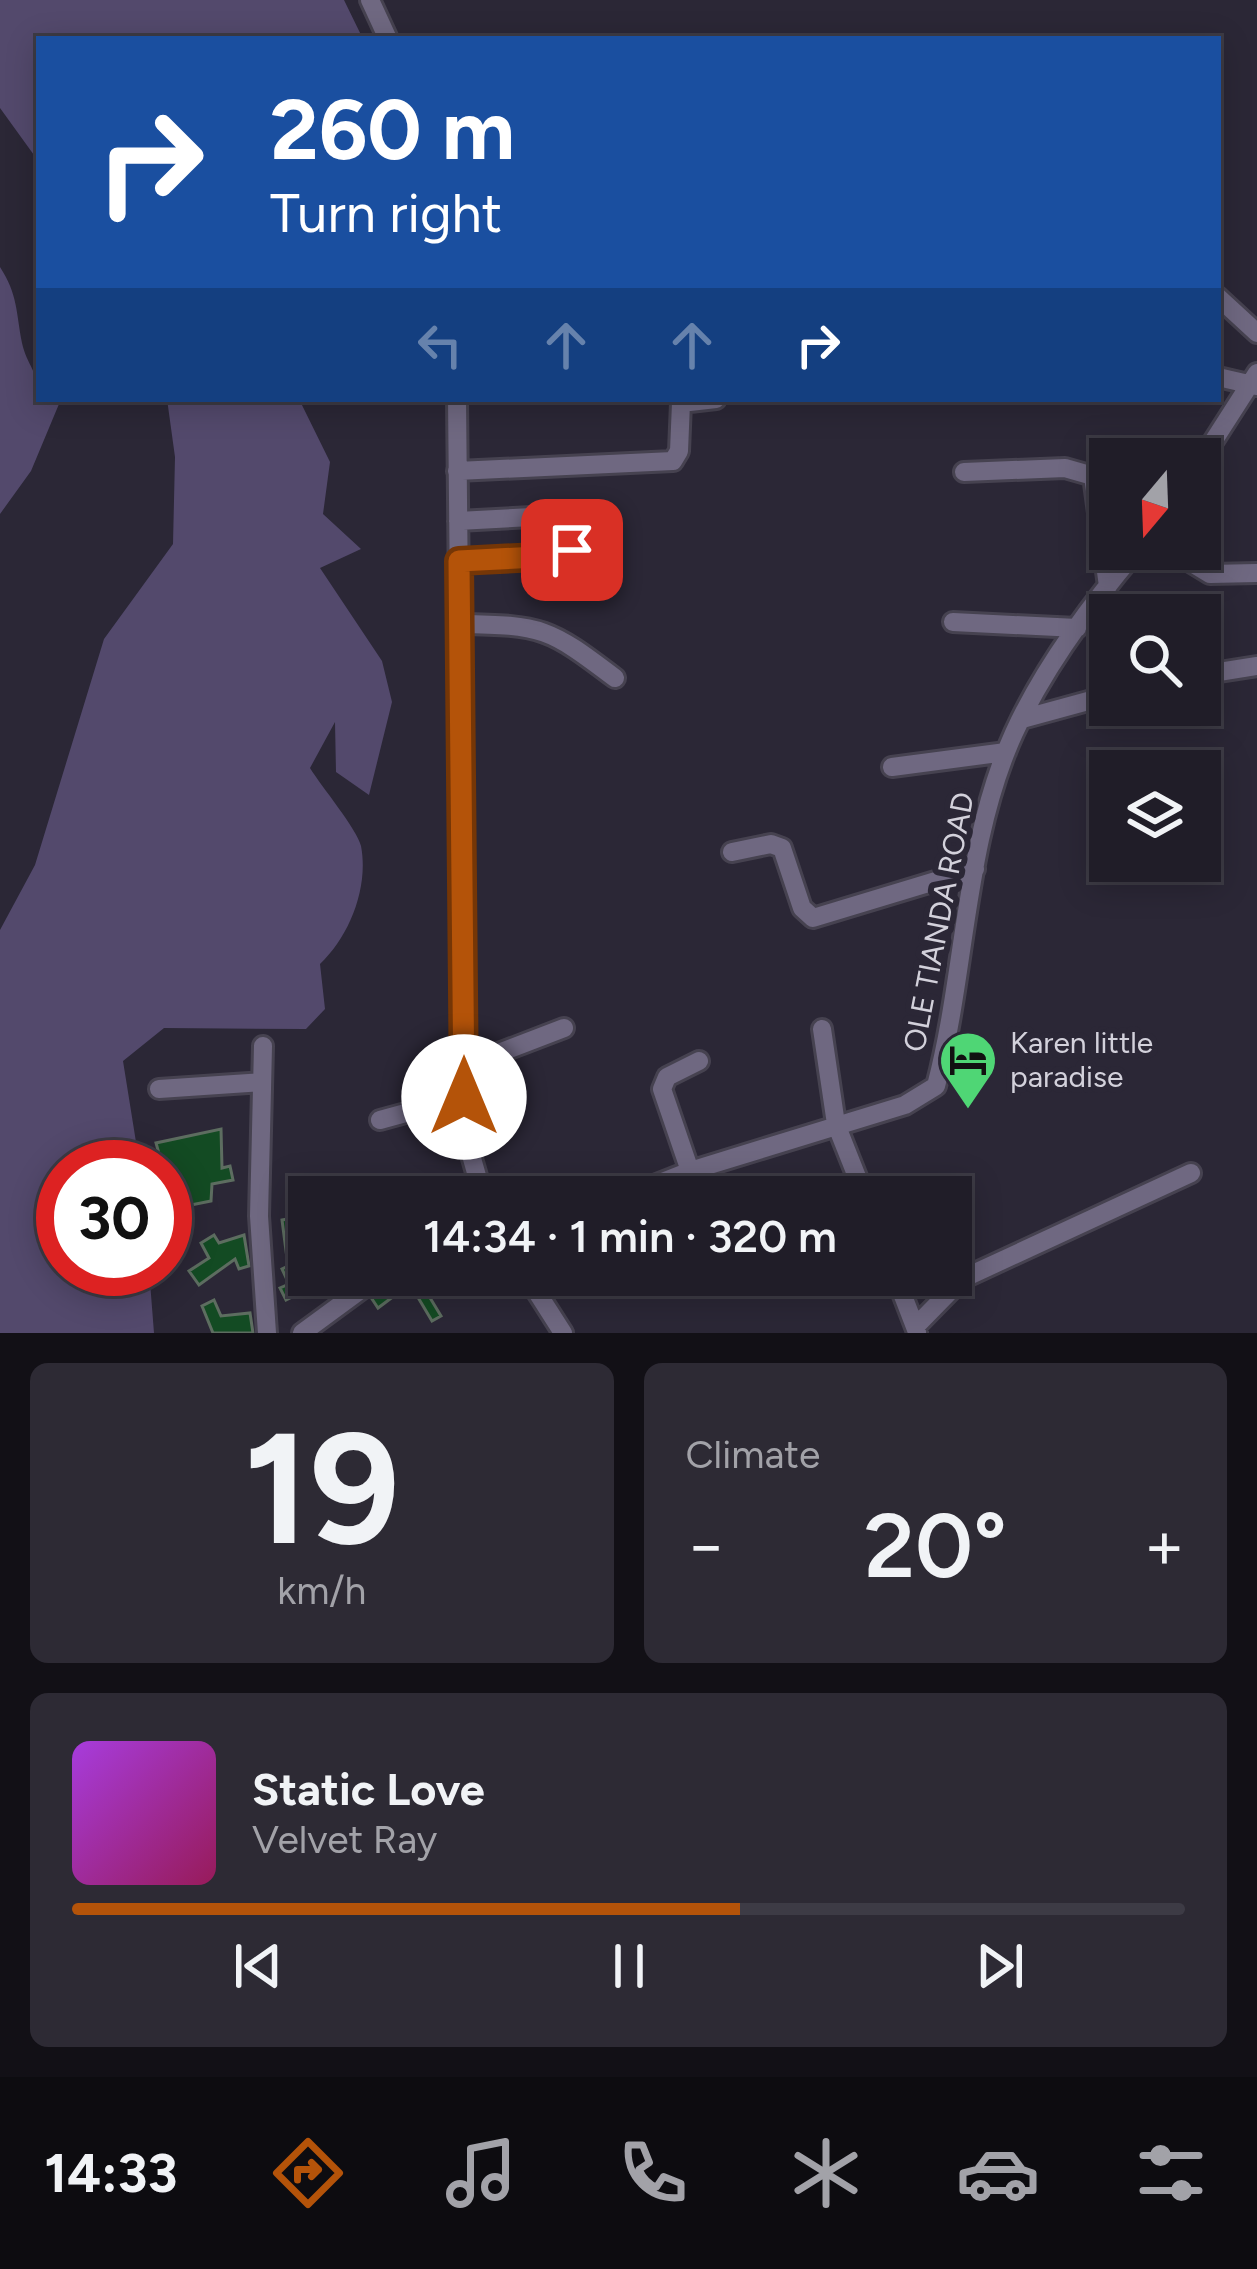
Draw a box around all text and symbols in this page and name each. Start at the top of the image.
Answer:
text: 260 m [270,79,515,180]
icon: right [72,84,228,240]
text: Turn right [270,181,502,246]
icon: left [407,312,473,378]
icon: ahead [533,312,599,378]
icon: ahead [659,312,725,378]
icon: right [785,312,851,378]
north arrow [1089,438,1221,570]
map controls [1089,438,1221,882]
pin [521,499,623,601]
icon: arrive [539,517,605,583]
button: search [1089,594,1221,726]
button: layers [1089,750,1221,882]
street label: OLE TIANDA ROAD [895,789,982,1055]
place label: Karen little paradise [1010,1024,1153,1095]
hotel icon: Karen little paradise [937,1029,999,1111]
position arrow [401,1034,527,1160]
speed limit sign: 30 [36,1140,192,1296]
text: 14:34 · 1 min · 320 m [423,1209,837,1263]
text: 19 [244,1395,400,1582]
text: Climate [686,1431,820,1478]
text: 20° [864,1491,1007,1600]
text: − [686,1505,727,1585]
text: + [1144,1505,1185,1585]
text: km/h [277,1567,366,1614]
text: Static Love [252,1762,485,1816]
text: Velvet Ray [252,1816,437,1863]
icon: previous [225,1933,291,1999]
icon: pause [596,1933,662,1999]
icon: next [967,1933,1033,1999]
icon: directions [266,2131,350,2215]
icon: music [439,2131,523,2215]
icon: phone [611,2131,695,2215]
icon: climate [784,2131,868,2215]
icon: car [956,2131,1040,2215]
icon: filters [1129,2131,1213,2215]
text: 14:33 [44,2141,178,2206]

